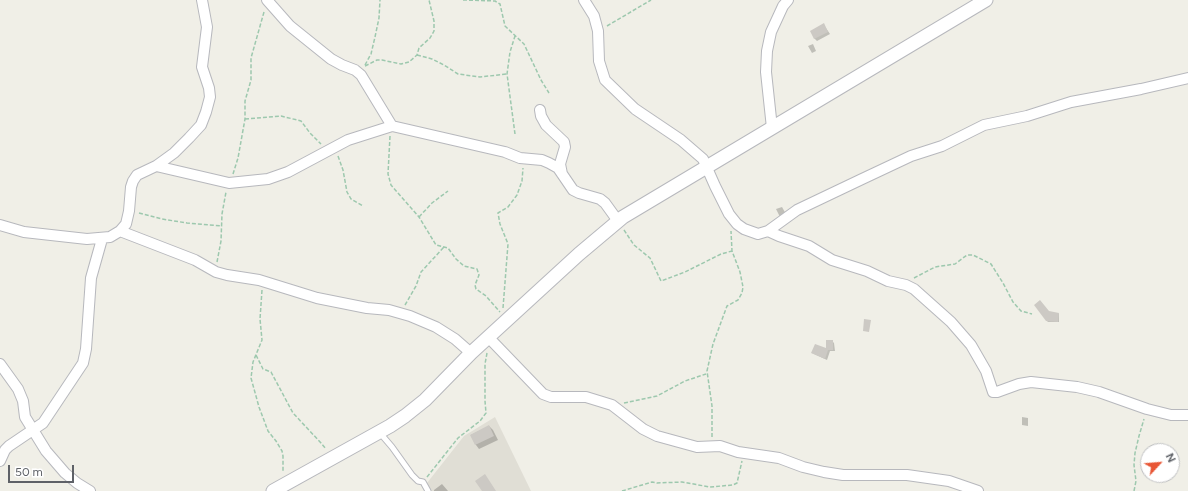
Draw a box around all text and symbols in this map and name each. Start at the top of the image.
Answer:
north arrow [1140,443,1180,483]
text: N [1163,451,1178,465]
scale bar [10,457,76,483]
text: 50 m [15,465,43,479]

